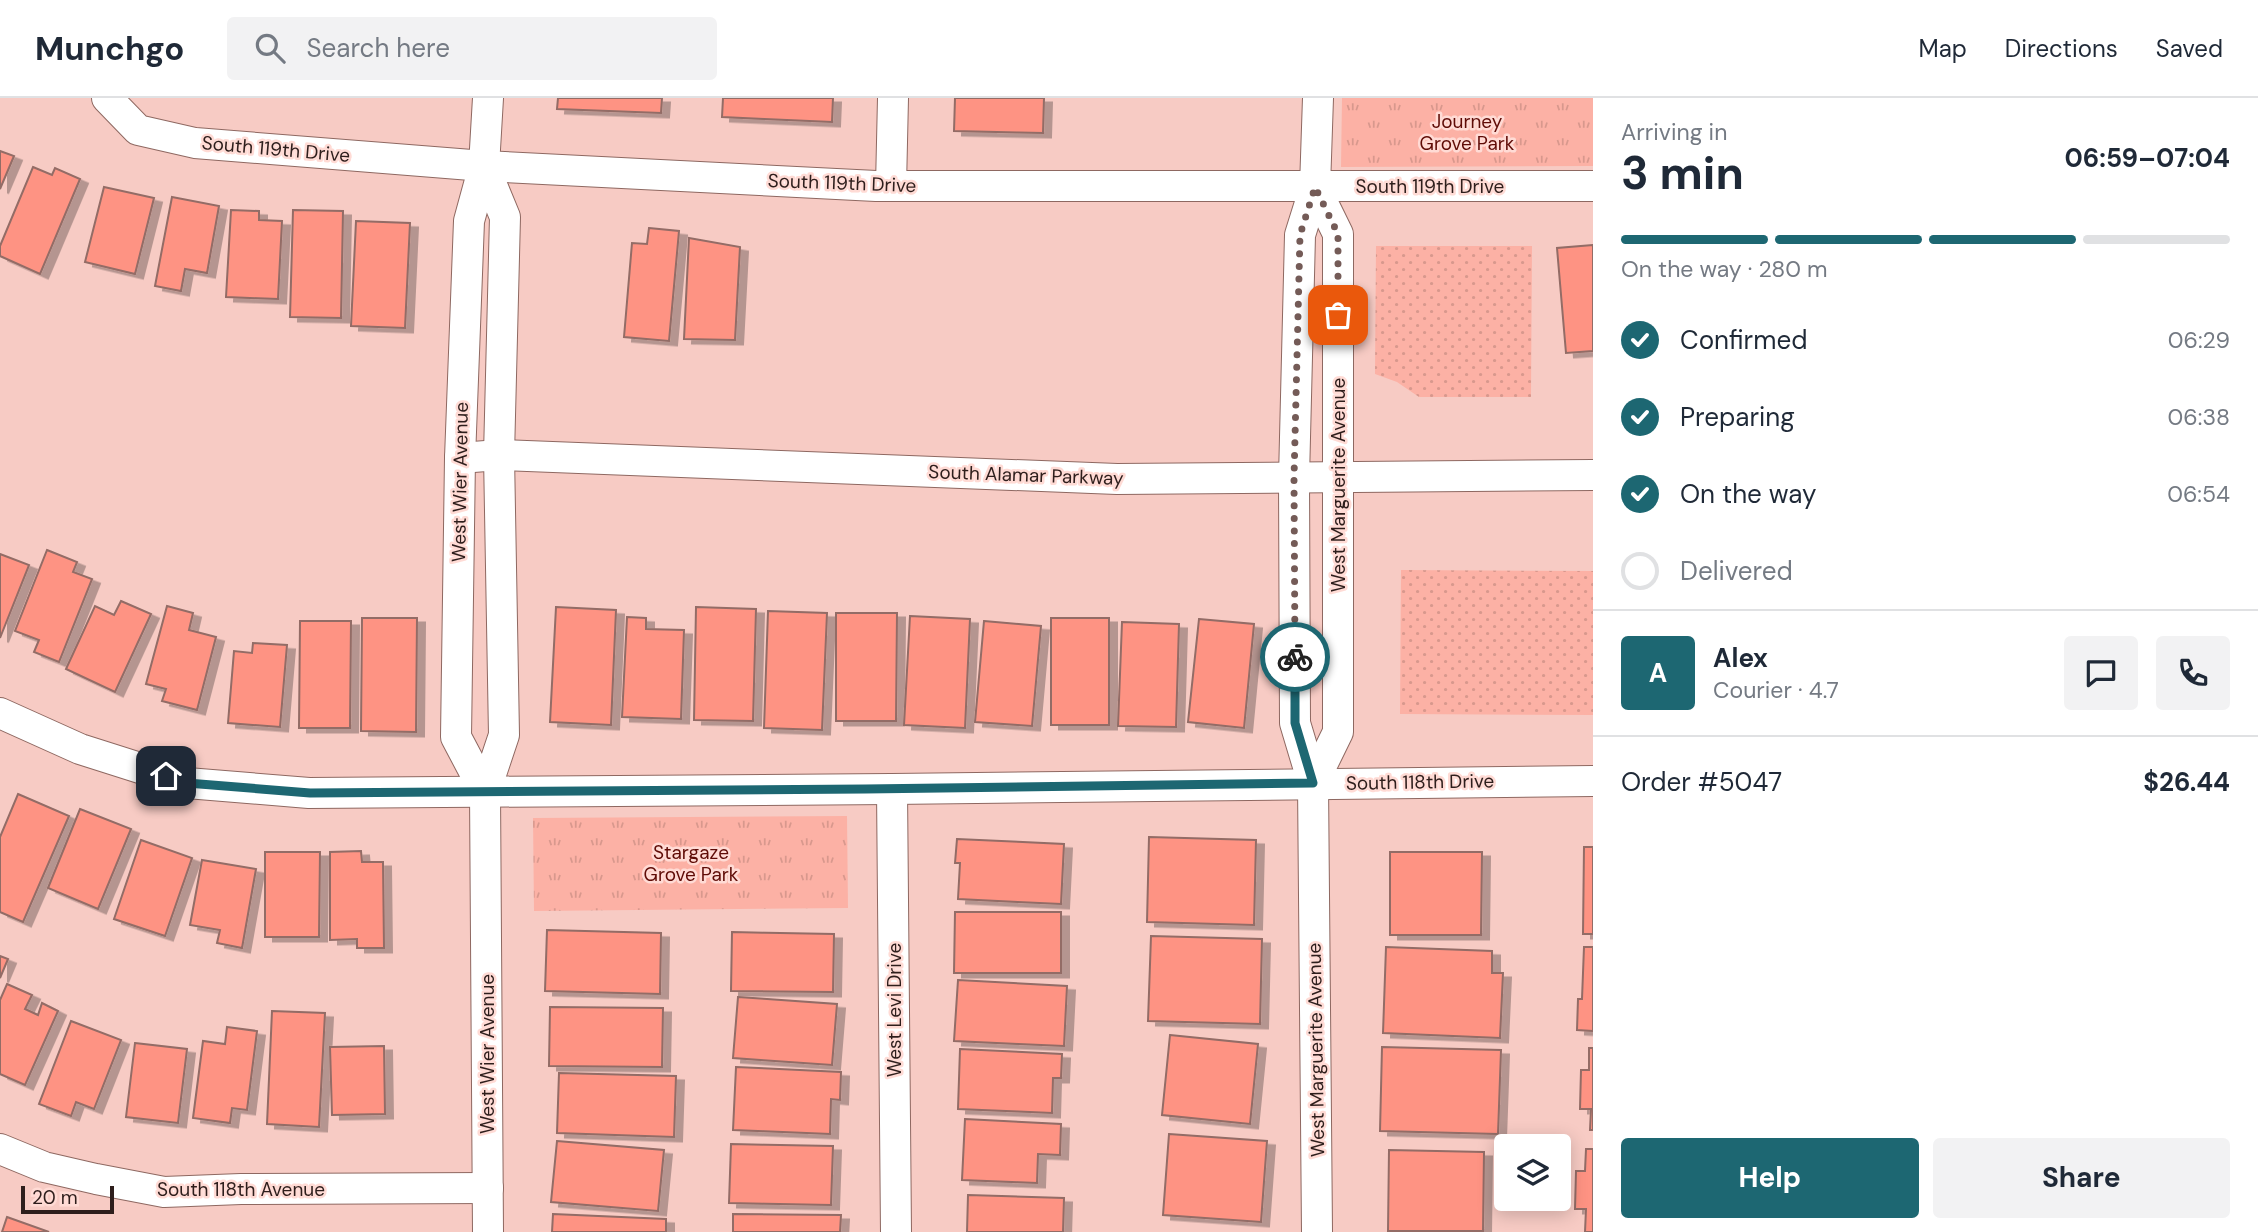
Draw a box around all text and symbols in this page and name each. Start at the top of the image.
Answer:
search box [227,17,717,80]
text: Munchgo [35,27,185,70]
icon: search [251,29,289,67]
text: Search here [307,31,450,65]
text: Map [1919,33,1967,64]
text: Directions [2005,33,2118,64]
text: Saved [2156,33,2223,64]
park label: Journey Grove Park [1420,109,1515,156]
text: Arriving in [1621,117,1727,147]
street label: South 119th Drive [201,130,351,168]
text: 06:59–07:04 [2065,141,2230,175]
text: 3 min [1621,143,1744,203]
street label: South 119th Drive [767,168,917,198]
street label: South 119th Drive [1356,174,1504,199]
text: On the way · 280 m [1621,254,1828,284]
pin [1308,285,1368,345]
icon: bag [1319,296,1357,334]
icon: check [1621,321,1659,359]
text: Confirmed [1680,323,1807,357]
text: 06:29 [2168,325,2230,355]
street label: West Marguerite Avenue [1326,378,1351,592]
icon: check [1621,398,1659,436]
text: Preparing [1680,400,1795,434]
street label: West Wier Avenue [446,402,474,562]
text: 06:38 [2168,402,2230,432]
street label: South Alamar Parkway [928,459,1125,491]
icon: check [1621,475,1659,513]
text: On the way [1680,477,1816,511]
text: 06:54 [2167,479,2230,509]
text: Delivered [1680,554,1793,588]
courier [1260,622,1330,692]
button: chat [2064,636,2138,710]
button: phone [2156,636,2230,710]
icon: bike [1276,638,1314,676]
text: Alex [1713,641,1768,675]
text: A [1649,656,1667,690]
text: Courier · 4.7 [1713,675,1839,705]
pin [136,746,196,806]
icon: home [147,757,185,795]
text: Order #5047 [1621,765,1782,799]
text: $26.44 [2143,765,2230,799]
street label: South 118th Drive [1346,768,1494,796]
park label: Stargaze Grove Park [644,840,739,887]
street label: West Levi Drive [882,943,907,1077]
street label: West Marguerite Avenue [1302,943,1330,1157]
street label: West Wier Avenue [475,974,500,1134]
map controls [1494,1134,1571,1211]
button: layers [1494,1134,1571,1211]
button: Help [1621,1138,1919,1218]
button: Share [1933,1138,2230,1218]
street label: South 118th Avenue [157,1177,325,1202]
scale bar [21,1183,114,1215]
text: 20 m [32,1185,78,1210]

